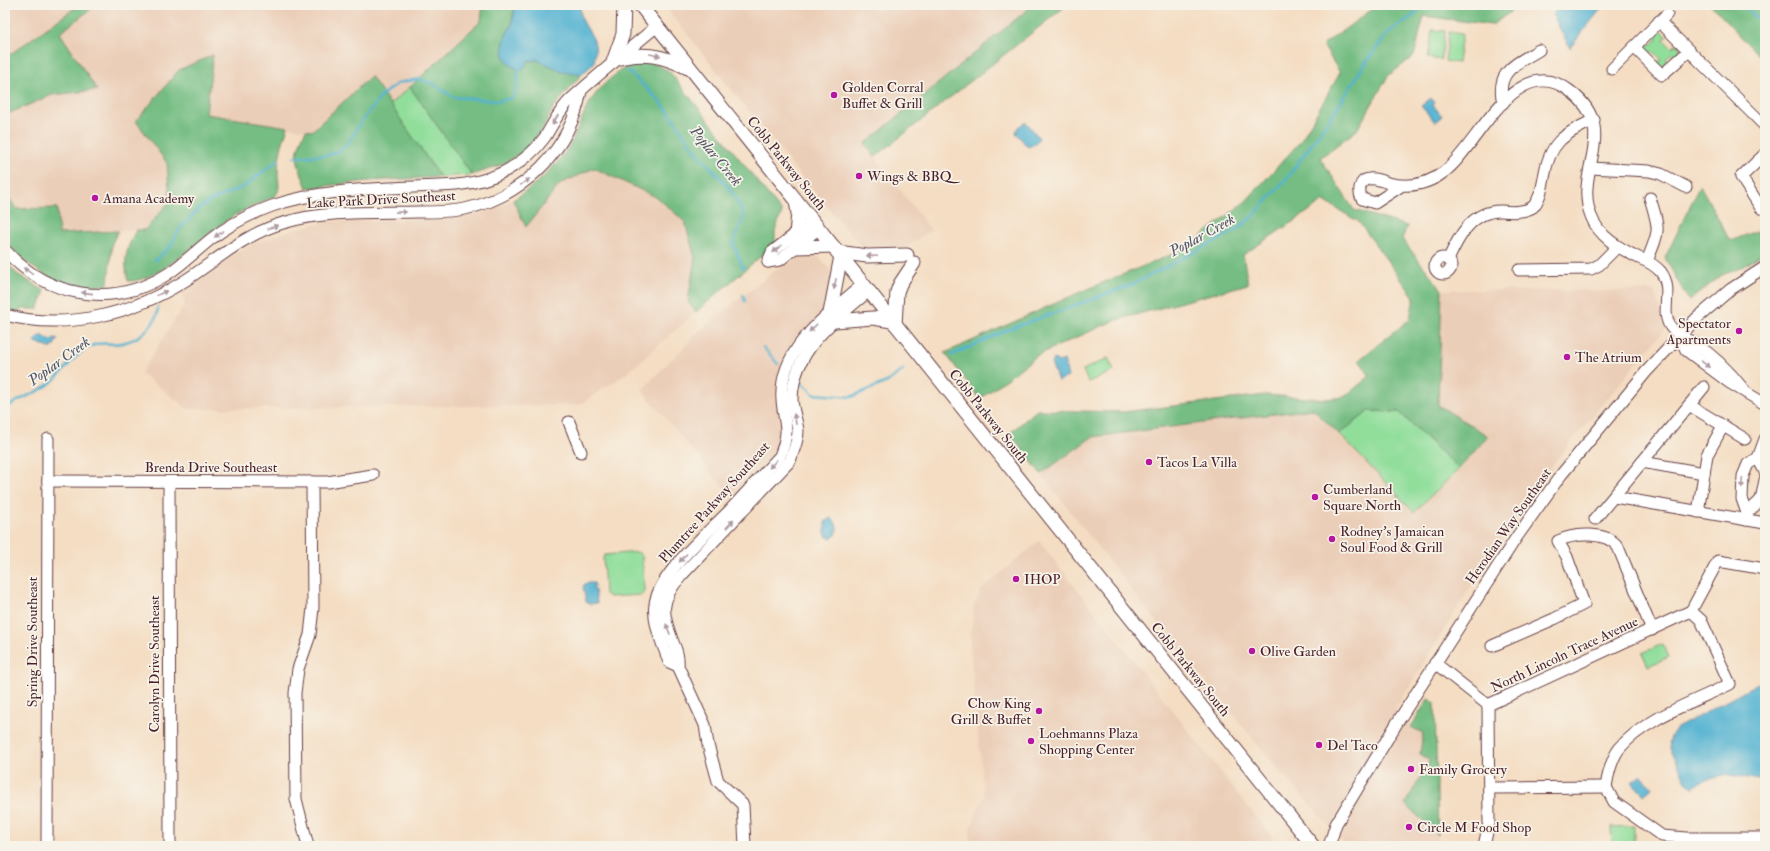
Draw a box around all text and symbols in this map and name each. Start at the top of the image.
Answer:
one-way arrow [648,53,661,59]
place label: Golden Corral Buffet & Grill [842,79,924,112]
marker: Golden Corral Buffet & Grill [829,90,839,100]
street label: Cobb Parkway South [743,113,830,215]
one-way arrow [552,114,559,125]
water label: Poplar Creek [685,122,746,190]
place label: Wings & BBQ [866,168,961,185]
marker: Wings & BBQ [854,171,864,181]
one-way arrow [519,178,531,185]
street label: Lake Park Drive Southeast [306,187,456,212]
place label: Amana Academy [102,190,195,208]
marker: Amana Academy [90,193,100,203]
one-way arrow [395,209,407,216]
water label: Poplar Creek [1165,210,1238,262]
one-way arrow [267,223,279,229]
one-way arrow [214,230,224,238]
one-way arrow [772,244,782,253]
one-way arrow [866,252,878,259]
one-way arrow [22,267,33,275]
one-way arrow [832,278,838,291]
one-way arrow [81,290,93,297]
one-way arrow [156,290,167,296]
place label: Spectator Apartments [1665,315,1732,349]
one-way arrow [808,323,818,333]
marker: Spectator Apartments [1734,326,1744,336]
water label: Poplar Creek [24,333,94,391]
place label: The Atrium [1575,349,1642,366]
marker: The Atrium [1562,352,1572,362]
one-way arrow [1699,360,1710,369]
street label: Cobb Parkway South [945,366,1032,468]
one-way arrow [792,413,798,425]
street label: Plumtree Parkway Southeast [655,438,774,567]
place label: Tacos La Villa [1157,454,1237,471]
marker: Tacos La Villa [1144,457,1154,467]
street label: Brenda Drive Southeast [145,459,278,476]
one-way arrow [769,459,778,468]
street label: Herodian Way Southeast [1462,465,1556,588]
one-way arrow [1739,477,1746,489]
place label: Cumberland Square North [1323,481,1402,514]
marker: Cumberland Square North [1310,492,1320,502]
one-way arrow [725,519,735,529]
place label: Rodney's Jamaican Soul Food & Grill [1340,523,1444,556]
marker: Rodney's Jamaican Soul Food & Grill [1327,534,1337,544]
one-way arrow [679,552,688,563]
place label: IHOP [1024,571,1061,588]
marker: IHOP [1011,574,1021,584]
street label: Spring Drive Southeast [24,576,42,707]
street label: Carolyn Drive Southeast [146,595,164,733]
street label: North Lincoln Trace Avenue [1488,613,1641,696]
street label: Cobb Parkway South [1147,619,1234,721]
one-way arrow [665,622,671,634]
place label: Olive Garden [1260,643,1336,660]
marker: Olive Garden [1247,646,1257,656]
place label: Chow King Grill & Buffet [951,695,1032,728]
marker: Chow King Grill & Buffet [1034,706,1044,716]
place label: Loehmanns Plaza Shopping Center [1039,725,1138,759]
marker: Loehmanns Plaza Shopping Center [1026,736,1036,746]
place label: Del Taco [1327,737,1378,754]
marker: Del Taco [1314,740,1324,750]
place label: Family Grocery [1419,761,1508,779]
marker: Family Grocery [1406,764,1416,774]
place label: Circle M Food Shop [1417,819,1531,837]
marker: Circle M Food Shop [1404,822,1414,832]

